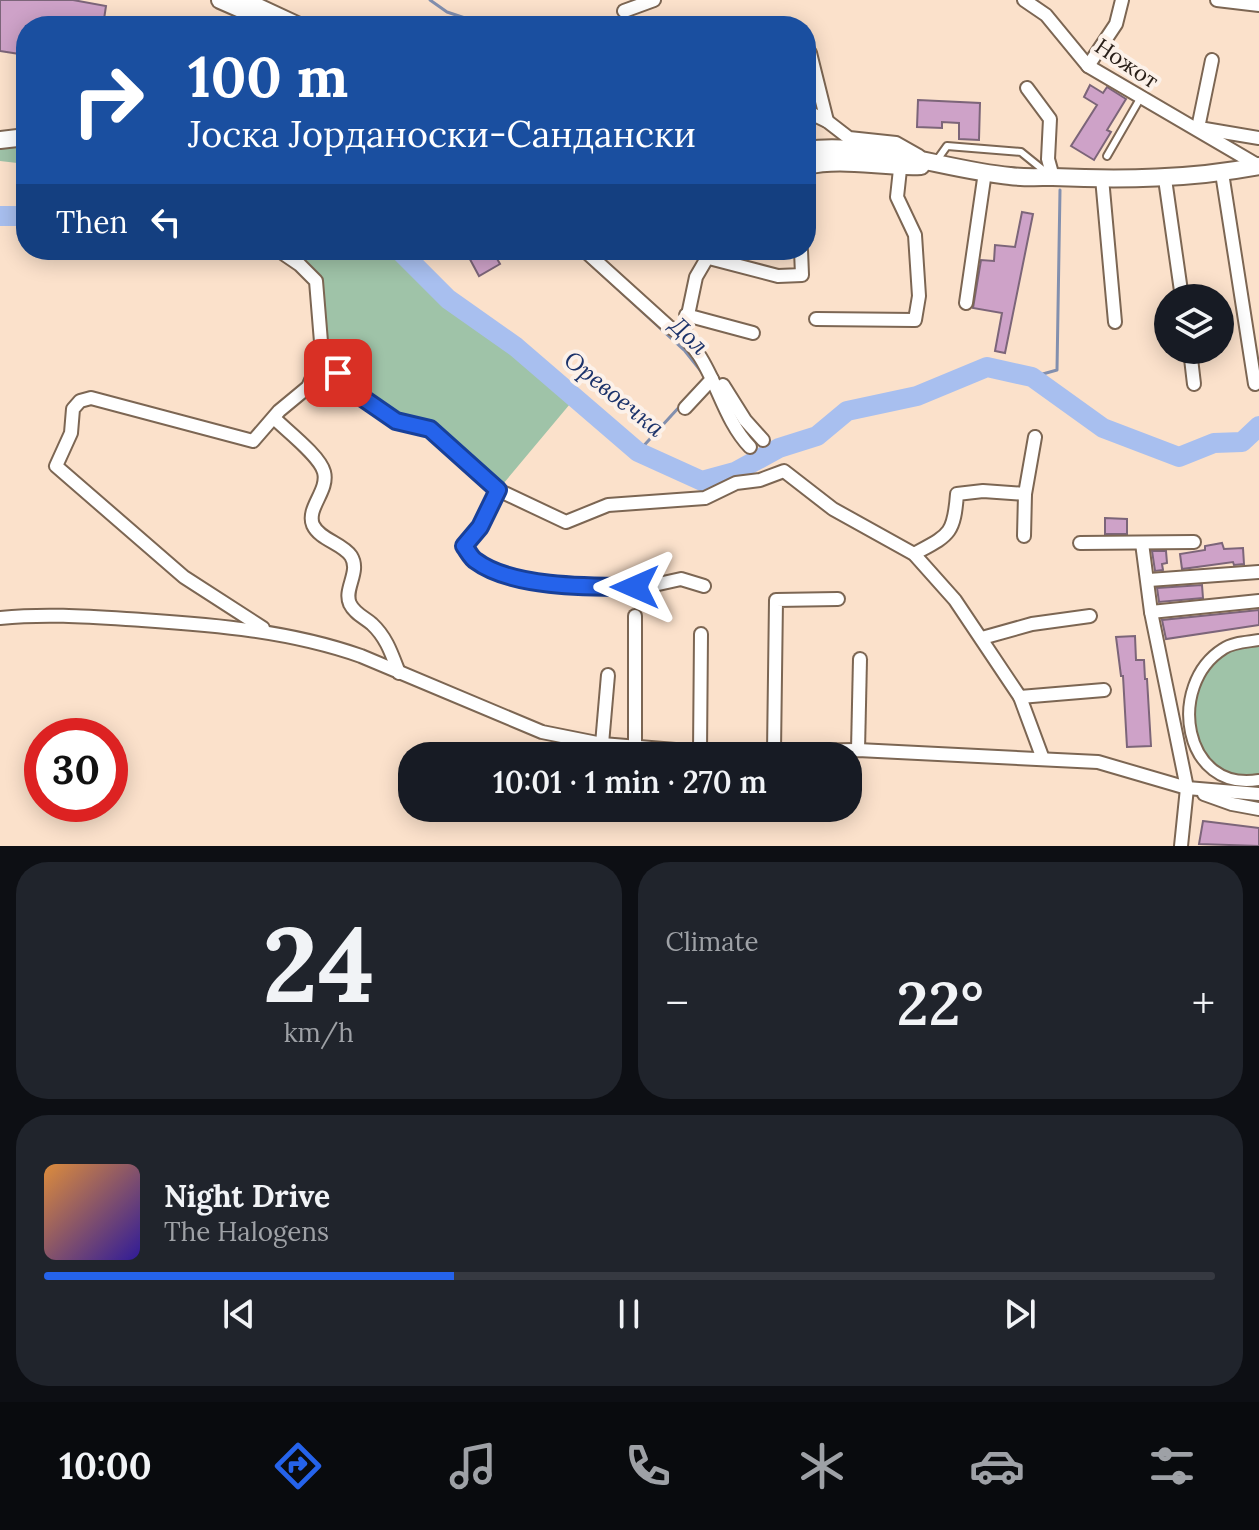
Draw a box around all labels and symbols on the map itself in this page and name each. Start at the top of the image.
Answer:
street label: Ножот [1090,32,1164,94]
water label: Дол [663,309,715,361]
pin [304,339,372,407]
water label: Оревоечка [558,344,671,444]
position arrow [593,545,677,629]
speed limit sign: 30 [24,718,128,822]

